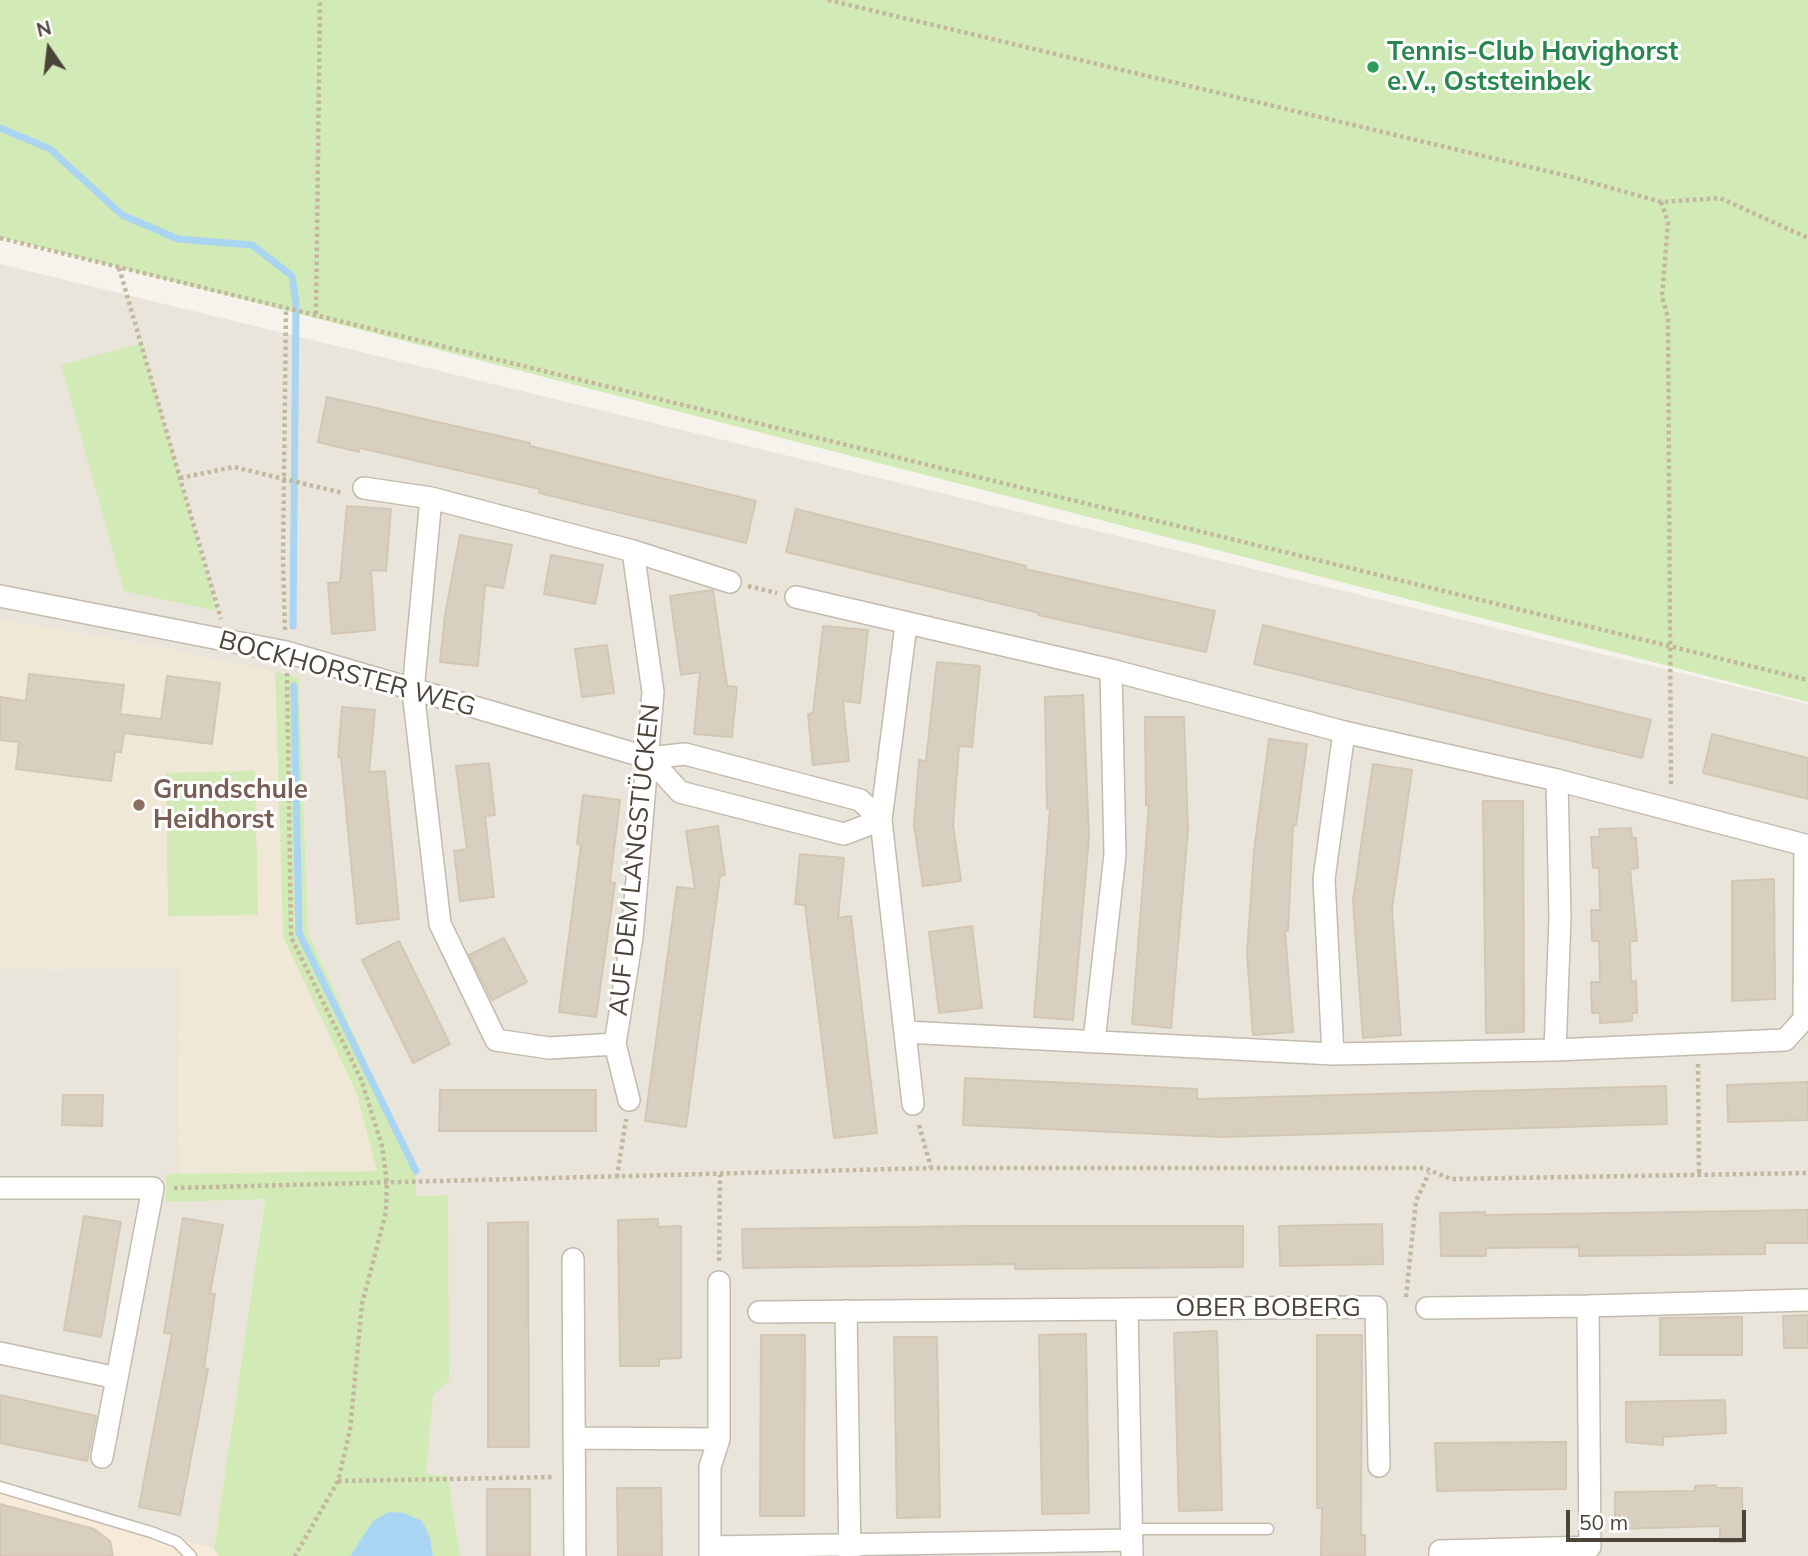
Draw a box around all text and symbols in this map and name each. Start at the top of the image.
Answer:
north arrow [14,14,84,84]
text: N [34,15,54,42]
place label: Tennis-Club Havighorst e.V., Oststeinbek [1387,36,1678,98]
marker: Tennis-Club Havighorst e.V., Oststeinbek [1365,59,1381,75]
street label: BOCKHORSTER WEG [215,625,479,723]
street label: AUF DEM LANGSTÜCKEN [603,702,667,1018]
place label: Grundschule Heidhorst [153,774,308,836]
marker: Grundschule Heidhorst [131,797,147,813]
street label: OBER BOBERG [1175,1292,1361,1324]
scale bar [1570,1496,1750,1540]
text: 50 m [1579,1509,1628,1535]

